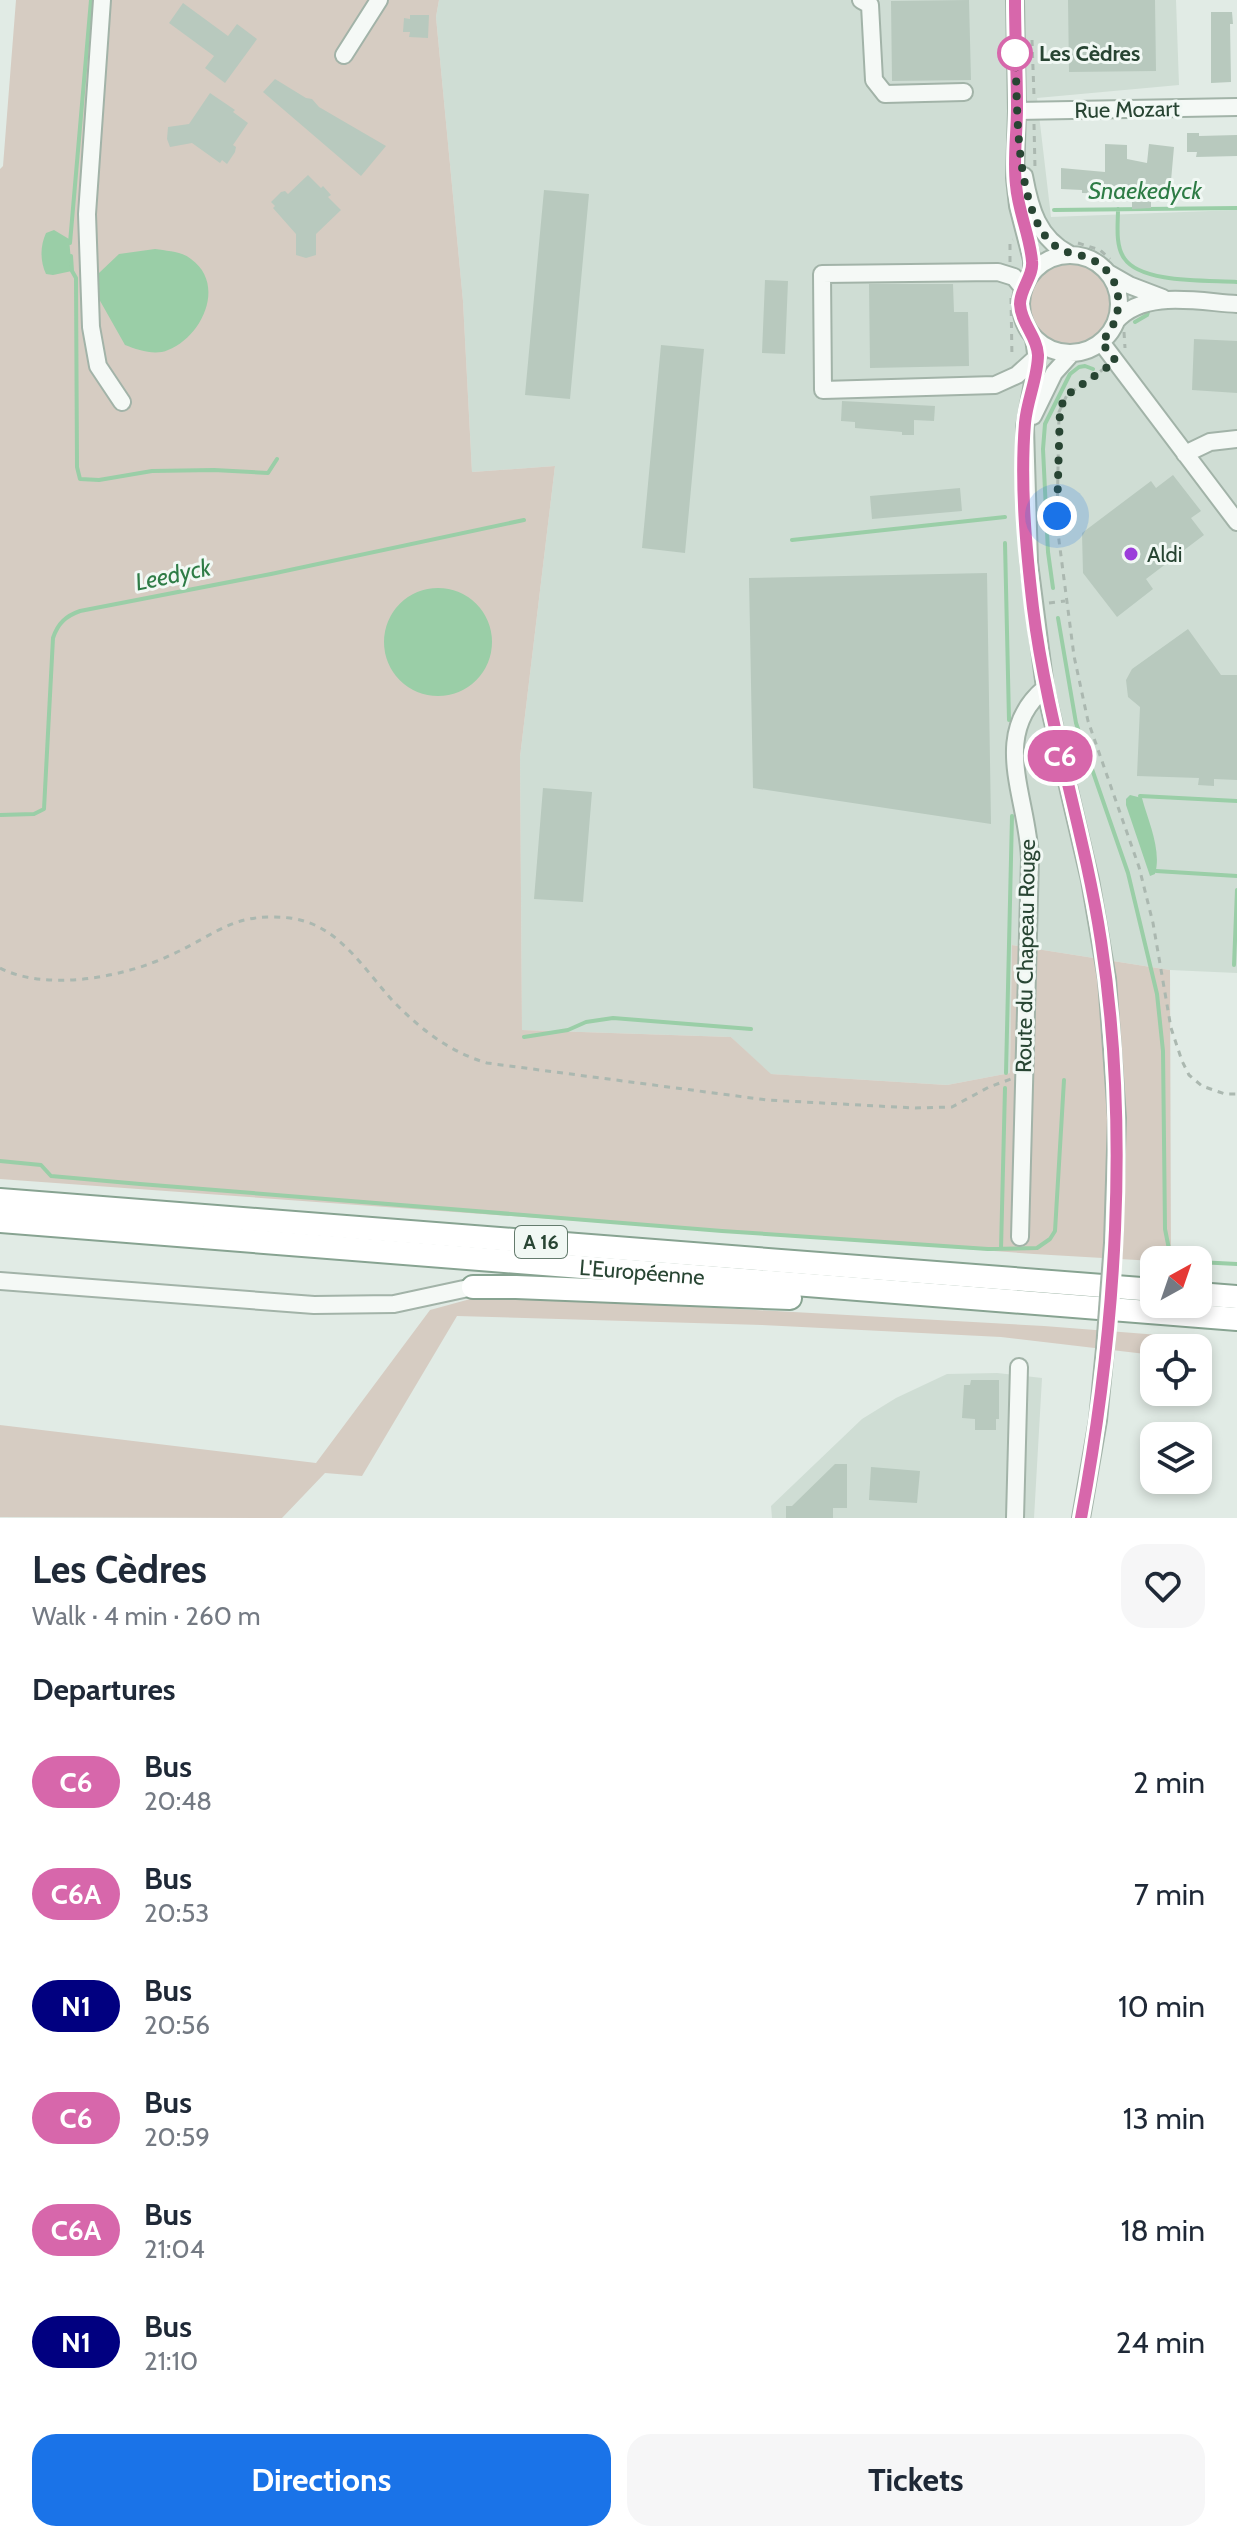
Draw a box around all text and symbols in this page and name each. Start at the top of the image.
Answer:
marker: Les Cèdres [998,36,1032,70]
place label: Les Cèdres [1039,40,1140,67]
street label: Rue Mozart [1074,95,1181,124]
water label: Snaekedyck [1088,176,1202,205]
your location [1037,496,1077,536]
place label: Aldi [1147,541,1182,568]
marker: Aldi [1122,545,1140,563]
water label: Leedyck [132,552,214,597]
line badge: C6 [1024,730,1096,782]
text: C6 [1044,739,1076,773]
street label: Route du Chapeau Rouge [1010,839,1041,1073]
road number: A 16 [515,1226,567,1258]
north arrow [1140,1246,1212,1318]
map controls [1140,1246,1212,1494]
street label: L'Européenne [578,1254,706,1291]
button: locate [1140,1334,1212,1406]
button: layers [1140,1422,1212,1494]
button: heart [1121,1544,1205,1628]
text: Les Cèdres [32,1546,207,1593]
text: Walk · 4 min · 260 m [32,1600,261,1632]
text: Departures [32,1671,176,1708]
text: Bus [144,1748,192,1785]
text: 2 min [1133,1764,1205,1801]
text: C6 [60,1765,92,1799]
text: 20:48 [144,1785,212,1817]
text: Bus [144,1860,192,1897]
text: 7 min [1134,1876,1205,1913]
text: C6A [51,1877,101,1911]
text: 20:53 [144,1897,209,1929]
text: Bus [144,1972,192,2009]
text: 10 min [1118,1988,1205,2025]
text: N1 [61,1989,91,2023]
text: 20:56 [144,2009,210,2041]
text: Bus [144,2084,192,2121]
text: 13 min [1123,2100,1205,2137]
text: C6 [60,2101,92,2135]
text: 20:59 [144,2121,210,2153]
text: Bus [144,2196,192,2233]
text: 18 min [1121,2212,1205,2249]
text: C6A [51,2213,101,2247]
text: 21:04 [144,2233,205,2265]
text: Bus [144,2308,192,2345]
text: 24 min [1116,2324,1205,2361]
text: N1 [61,2325,91,2359]
text: 21:10 [144,2345,198,2377]
button: Directions [32,2434,611,2526]
button: Tickets [627,2434,1205,2526]

